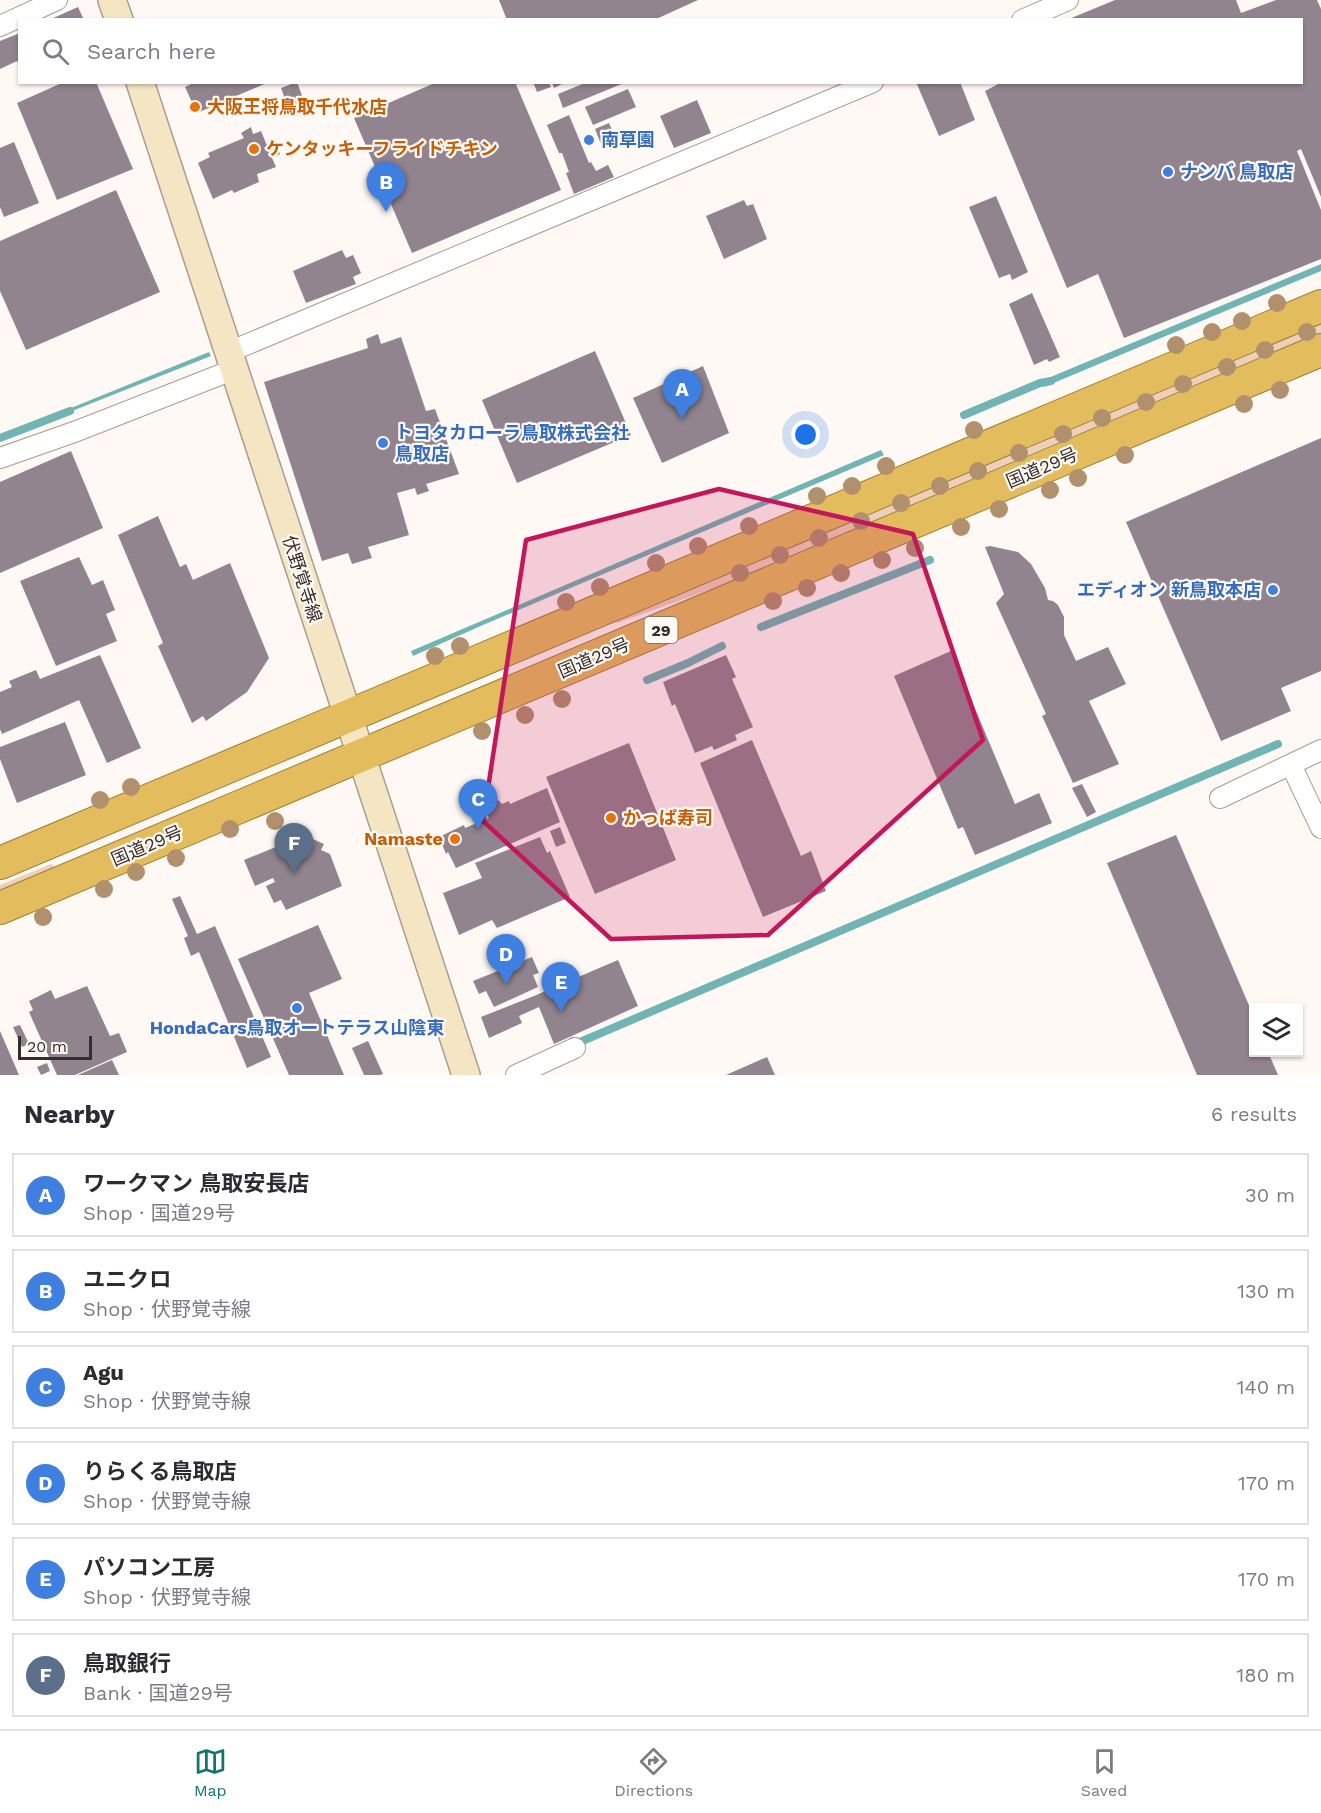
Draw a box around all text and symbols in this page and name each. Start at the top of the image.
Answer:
search box [18,18,1303,84]
icon: search [39,35,72,68]
text: Search here [87,39,216,64]
place label: 大阪王将鳥取千代水店 [207,96,387,117]
marker: 大阪王将鳥取千代水店 [188,100,202,114]
place label: 南草園 [601,129,655,150]
marker: 南草園 [582,133,596,147]
place label: ケンタッキーフライドチキン [266,138,498,159]
marker: ケンタッキーフライドチキン [247,142,261,156]
place label: ナンバ 鳥取店 [1180,161,1293,182]
pin: B [366,162,406,212]
marker: ナンバ 鳥取店 [1161,165,1175,179]
pin: A [662,370,702,419]
your location [791,420,820,449]
place label: トヨタカローラ鳥取株式会社 鳥取店 [395,422,629,464]
marker: トヨタカローラ鳥取株式会社 鳥取店 [376,436,390,450]
street label: 国道29号 [1003,443,1081,492]
street label: 伏野覚寺線 [279,533,326,625]
place label: エディオン 新鳥取本店 [1077,579,1261,600]
marker: エディオン 新鳥取本店 [1266,583,1280,597]
road number: 29 [644,617,678,643]
street label: 国道29号 [555,633,633,682]
pin: C [458,780,498,829]
place label: かっぱ寿司 [623,807,713,828]
marker: かっぱ寿司 [604,811,618,825]
street label: 国道29号 [108,821,186,870]
pin: F [274,824,314,873]
place label: Namaste [364,828,443,849]
marker: Namaste [448,832,462,846]
pin: D [486,934,526,984]
pin: E [542,962,580,1012]
marker: HondaCars鳥取オートテラス山陰東 [290,1001,304,1015]
map controls [1249,1003,1303,1057]
button: layers [1249,1003,1303,1057]
place label: HondaCars鳥取オートテラス山陰東 [150,1017,444,1038]
scale bar [18,1033,92,1060]
text: 20 m [27,1037,67,1056]
text: Nearby [24,1099,115,1129]
text: 6 results [1211,1102,1297,1126]
text: ワークマン 鳥取安長店 [83,1171,309,1196]
text: A [39,1183,52,1207]
text: 30 m [1245,1183,1295,1207]
text: Shop · 国道29号 [83,1201,235,1225]
text: ユニクロ [83,1267,171,1292]
text: B [39,1279,52,1303]
text: 130 m [1237,1279,1295,1303]
text: Shop · 伏野覚寺線 [83,1297,251,1321]
text: Agu [83,1360,124,1385]
text: C [39,1375,52,1399]
text: 140 m [1237,1375,1295,1399]
text: Shop · 伏野覚寺線 [83,1389,251,1413]
text: りらくる鳥取店 [83,1459,237,1484]
text: D [38,1471,53,1495]
text: 170 m [1238,1471,1295,1495]
text: Shop · 伏野覚寺線 [83,1489,251,1513]
text: パソコン工房 [83,1555,215,1580]
text: E [39,1567,52,1591]
text: 170 m [1238,1567,1295,1591]
text: Shop · 伏野覚寺線 [83,1585,251,1609]
text: 鳥取銀行 [83,1651,171,1676]
text: F [39,1663,52,1687]
text: 180 m [1237,1663,1295,1687]
text: Bank · 国道29号 [83,1681,233,1705]
tab: Map [194,1745,227,1800]
tab: Directions [614,1745,693,1800]
tab: Saved [1081,1745,1127,1800]

